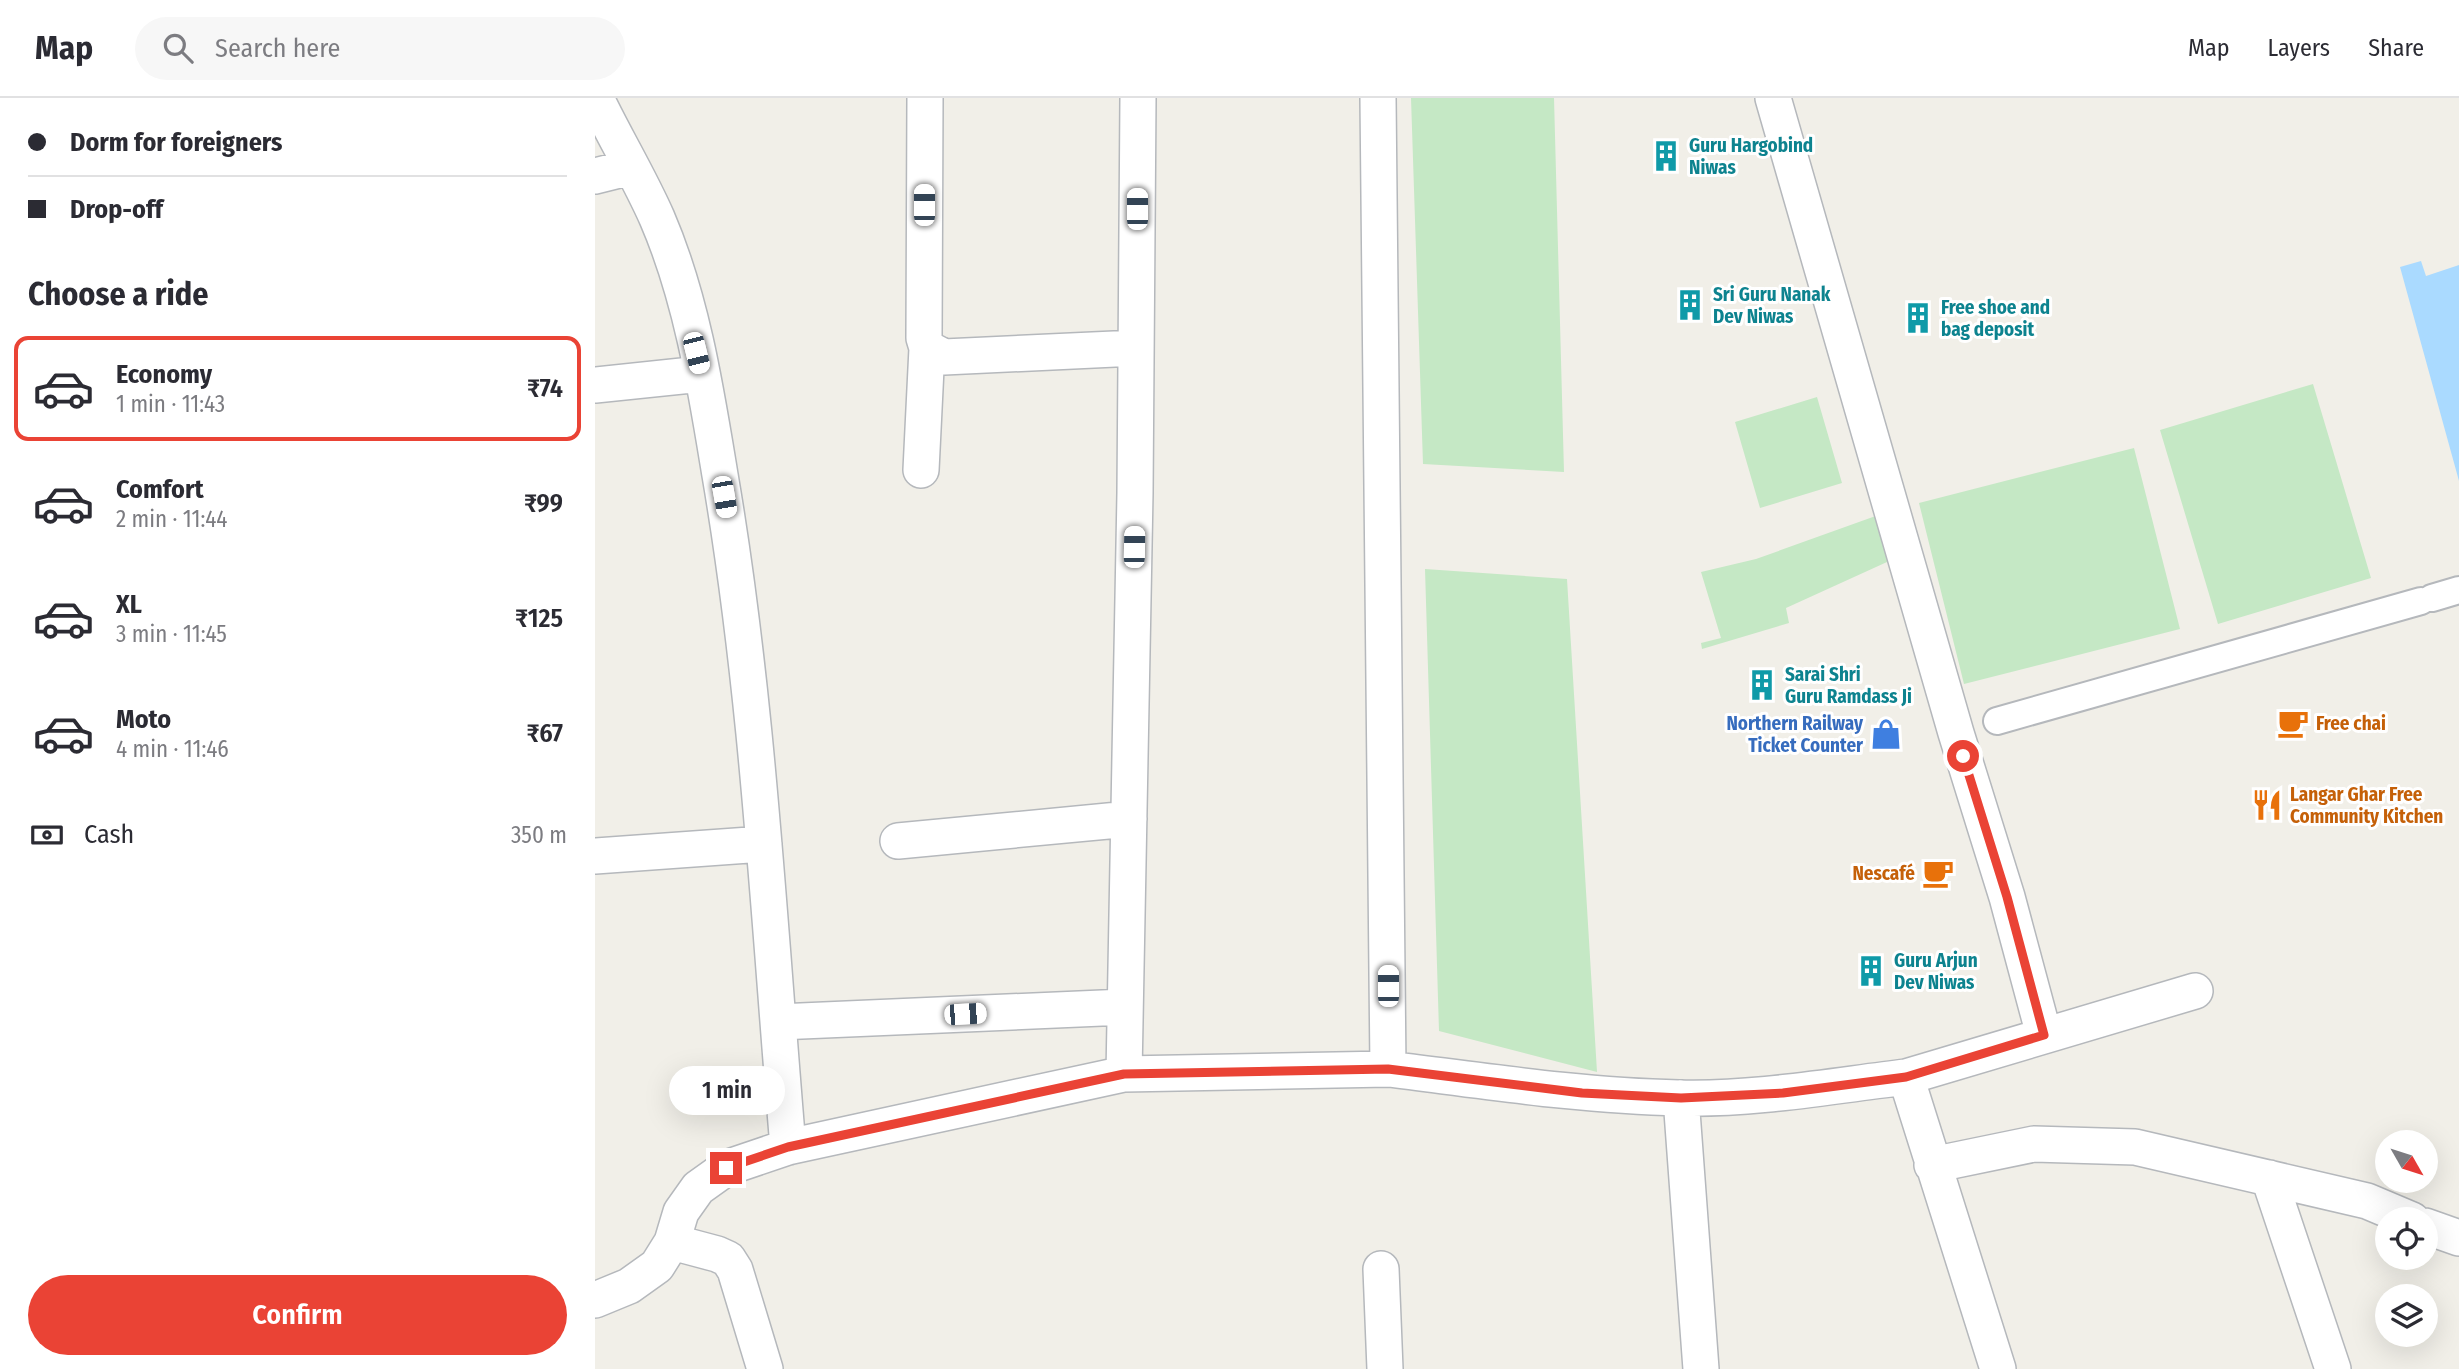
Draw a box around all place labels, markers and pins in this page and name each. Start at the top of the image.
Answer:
place label: Guru Hargobind Niwas [1689,134,1813,179]
building icon: Guru Hargobind Niwas [1649,139,1683,173]
place label: Sri Guru Nanak Dev Niwas [1713,283,1831,328]
building icon: Sri Guru Nanak Dev Niwas [1673,288,1707,322]
place label: Free shoe and bag deposit [1941,296,2050,341]
building icon: Free shoe and bag deposit [1901,301,1935,335]
place label: Sarai Shri Guru Ramdass Ji [1785,663,1912,708]
building icon: Sarai Shri Guru Ramdass Ji [1745,668,1779,702]
cafe icon: Free chai [2276,706,2310,740]
place label: Northern Railway Ticket Counter [1726,712,1864,757]
place label: Free chai [2316,712,2386,735]
shop icon: Northern Railway Ticket Counter [1869,717,1903,751]
place label: Langar Ghar Free Community Kitchen [2290,783,2443,828]
restaurant icon: Langar Ghar Free Community Kitchen [2250,788,2284,822]
cafe icon: Nescafé [1921,856,1955,890]
place label: Nescafé [1852,862,1915,885]
place label: Guru Arjun Dev Niwas [1894,949,1978,994]
building icon: Guru Arjun Dev Niwas [1854,954,1888,988]

